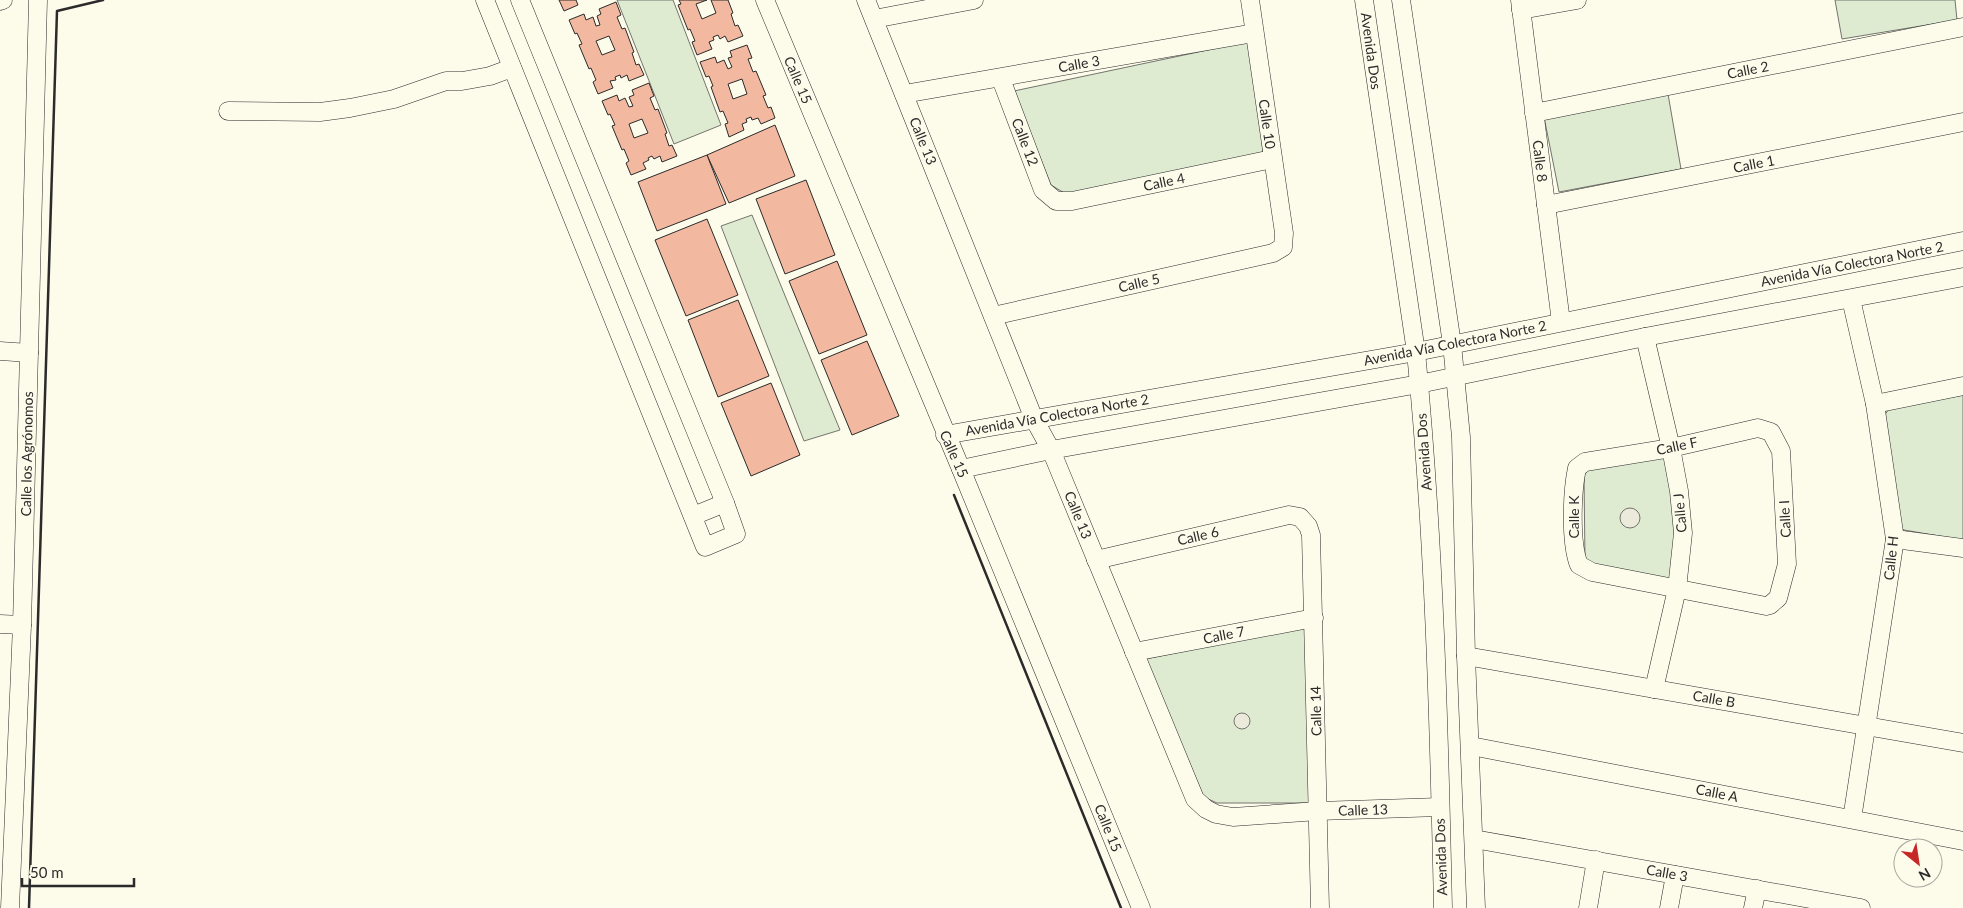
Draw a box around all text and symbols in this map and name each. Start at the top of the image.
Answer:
street label: Avenida Dos [1358,11,1385,90]
street label: Calle 3 [1057,51,1101,76]
street label: Calle 15 [781,53,816,106]
street label: Calle 2 [1726,57,1770,82]
street label: Calle 10 [1256,98,1279,150]
street label: Calle 13 [906,114,941,167]
street label: Calle 12 [1009,115,1042,168]
street label: Calle 8 [1529,139,1551,183]
street label: Calle 1 [1732,151,1776,176]
street label: Calle 4 [1142,169,1186,194]
street label: Avenida Vía Colectora Norte 2 [1759,237,1945,290]
street label: Calle 5 [1117,270,1161,296]
street label: Avenida Vía Colectora Norte 2 [1362,316,1548,369]
street label: Avenida Vía Colectora Norte 2 [964,390,1150,439]
street label: Calle los Agrónomos [17,391,36,517]
street label: Avenida Dos [1412,413,1435,491]
street label: Calle 15 [936,427,972,480]
street label: Calle F [1655,433,1699,458]
street label: Calle 13 [1061,488,1096,541]
street label: Calle J [1669,493,1690,533]
street label: Calle K [1565,495,1582,539]
street label: Calle I [1775,500,1794,538]
street label: Calle 6 [1176,523,1220,549]
street label: Calle H [1880,535,1901,581]
street label: Calle 7 [1202,622,1246,647]
street label: Calle 14 [1307,686,1324,736]
street label: Calle B [1691,686,1737,711]
street label: Calle A [1694,780,1740,805]
street label: Calle 13 [1338,800,1388,819]
street label: Calle 15 [1091,801,1126,854]
street label: Avenida Dos [1431,818,1450,896]
north arrow [1893,838,1943,888]
scale bar [22,856,135,888]
street label: Calle 3 [1645,860,1689,885]
text: 50 m [30,863,64,881]
text: N [1916,865,1934,885]

